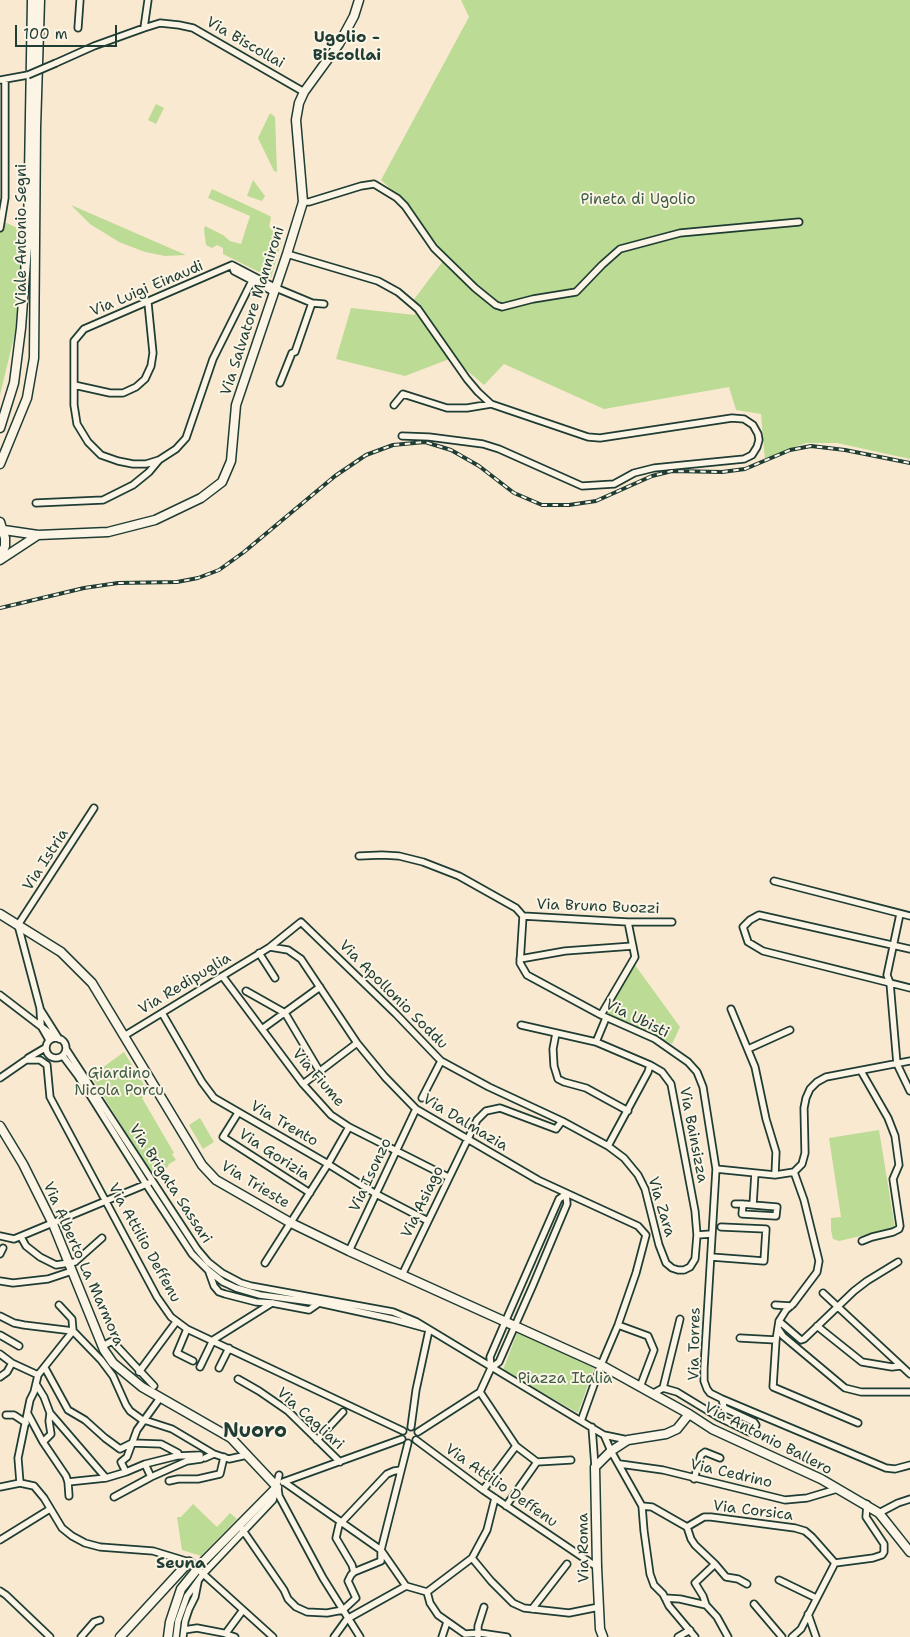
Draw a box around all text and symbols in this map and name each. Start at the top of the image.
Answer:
street label: Via Biscollai [203,13,287,73]
scale bar [18,15,120,47]
text: 100 m [23,24,68,44]
district label: Ugolio - Biscollai [313,28,381,66]
street label: Viale Antonio Segni [13,164,31,306]
park label: Pineta di Ugolio [580,191,696,209]
street label: Via Salvatore Mannironi [217,224,289,398]
street label: Via Luigi Einaudi [88,257,206,321]
street label: Via Istria [19,826,73,894]
street label: Via Bruno Buozzi [536,896,660,918]
street label: Via Apollonio Soddu [335,937,451,1053]
street label: Via Redipuglia [136,949,234,1019]
street label: Via Ubisti [602,996,672,1042]
street label: Via Fiume [288,1045,348,1111]
park label: Giardino Nicola Porcu [74,1065,164,1100]
street label: Via Bainsizza [675,1086,711,1184]
street label: Via Dalmazia [419,1091,511,1155]
street label: Via Trento [247,1097,321,1151]
street label: Via Brigata Sassari [125,1121,215,1247]
street label: Via Gorizia [235,1125,313,1185]
street label: Via Isonzo [346,1135,396,1215]
street label: Via Trieste [217,1157,293,1213]
street label: Via Asiago [398,1163,448,1241]
street label: Via Zara [643,1175,679,1239]
street label: Via Alberto La Marmora [39,1179,127,1349]
street label: Via Attilio Deffenu [104,1180,184,1306]
street label: Via Torres [685,1307,705,1381]
park label: Piazza Italia [518,1370,612,1388]
street label: Via Cagliari [273,1384,347,1454]
street label: Via Antonio Ballero [701,1399,835,1479]
district label: Nuoro [223,1420,287,1444]
street label: Via Attilio Deffenu [441,1440,561,1532]
street label: Via Cedrino [688,1456,774,1492]
street label: Via Corsica [712,1497,794,1525]
street label: Via Roma [574,1513,594,1583]
district label: Seuna [156,1554,206,1574]

